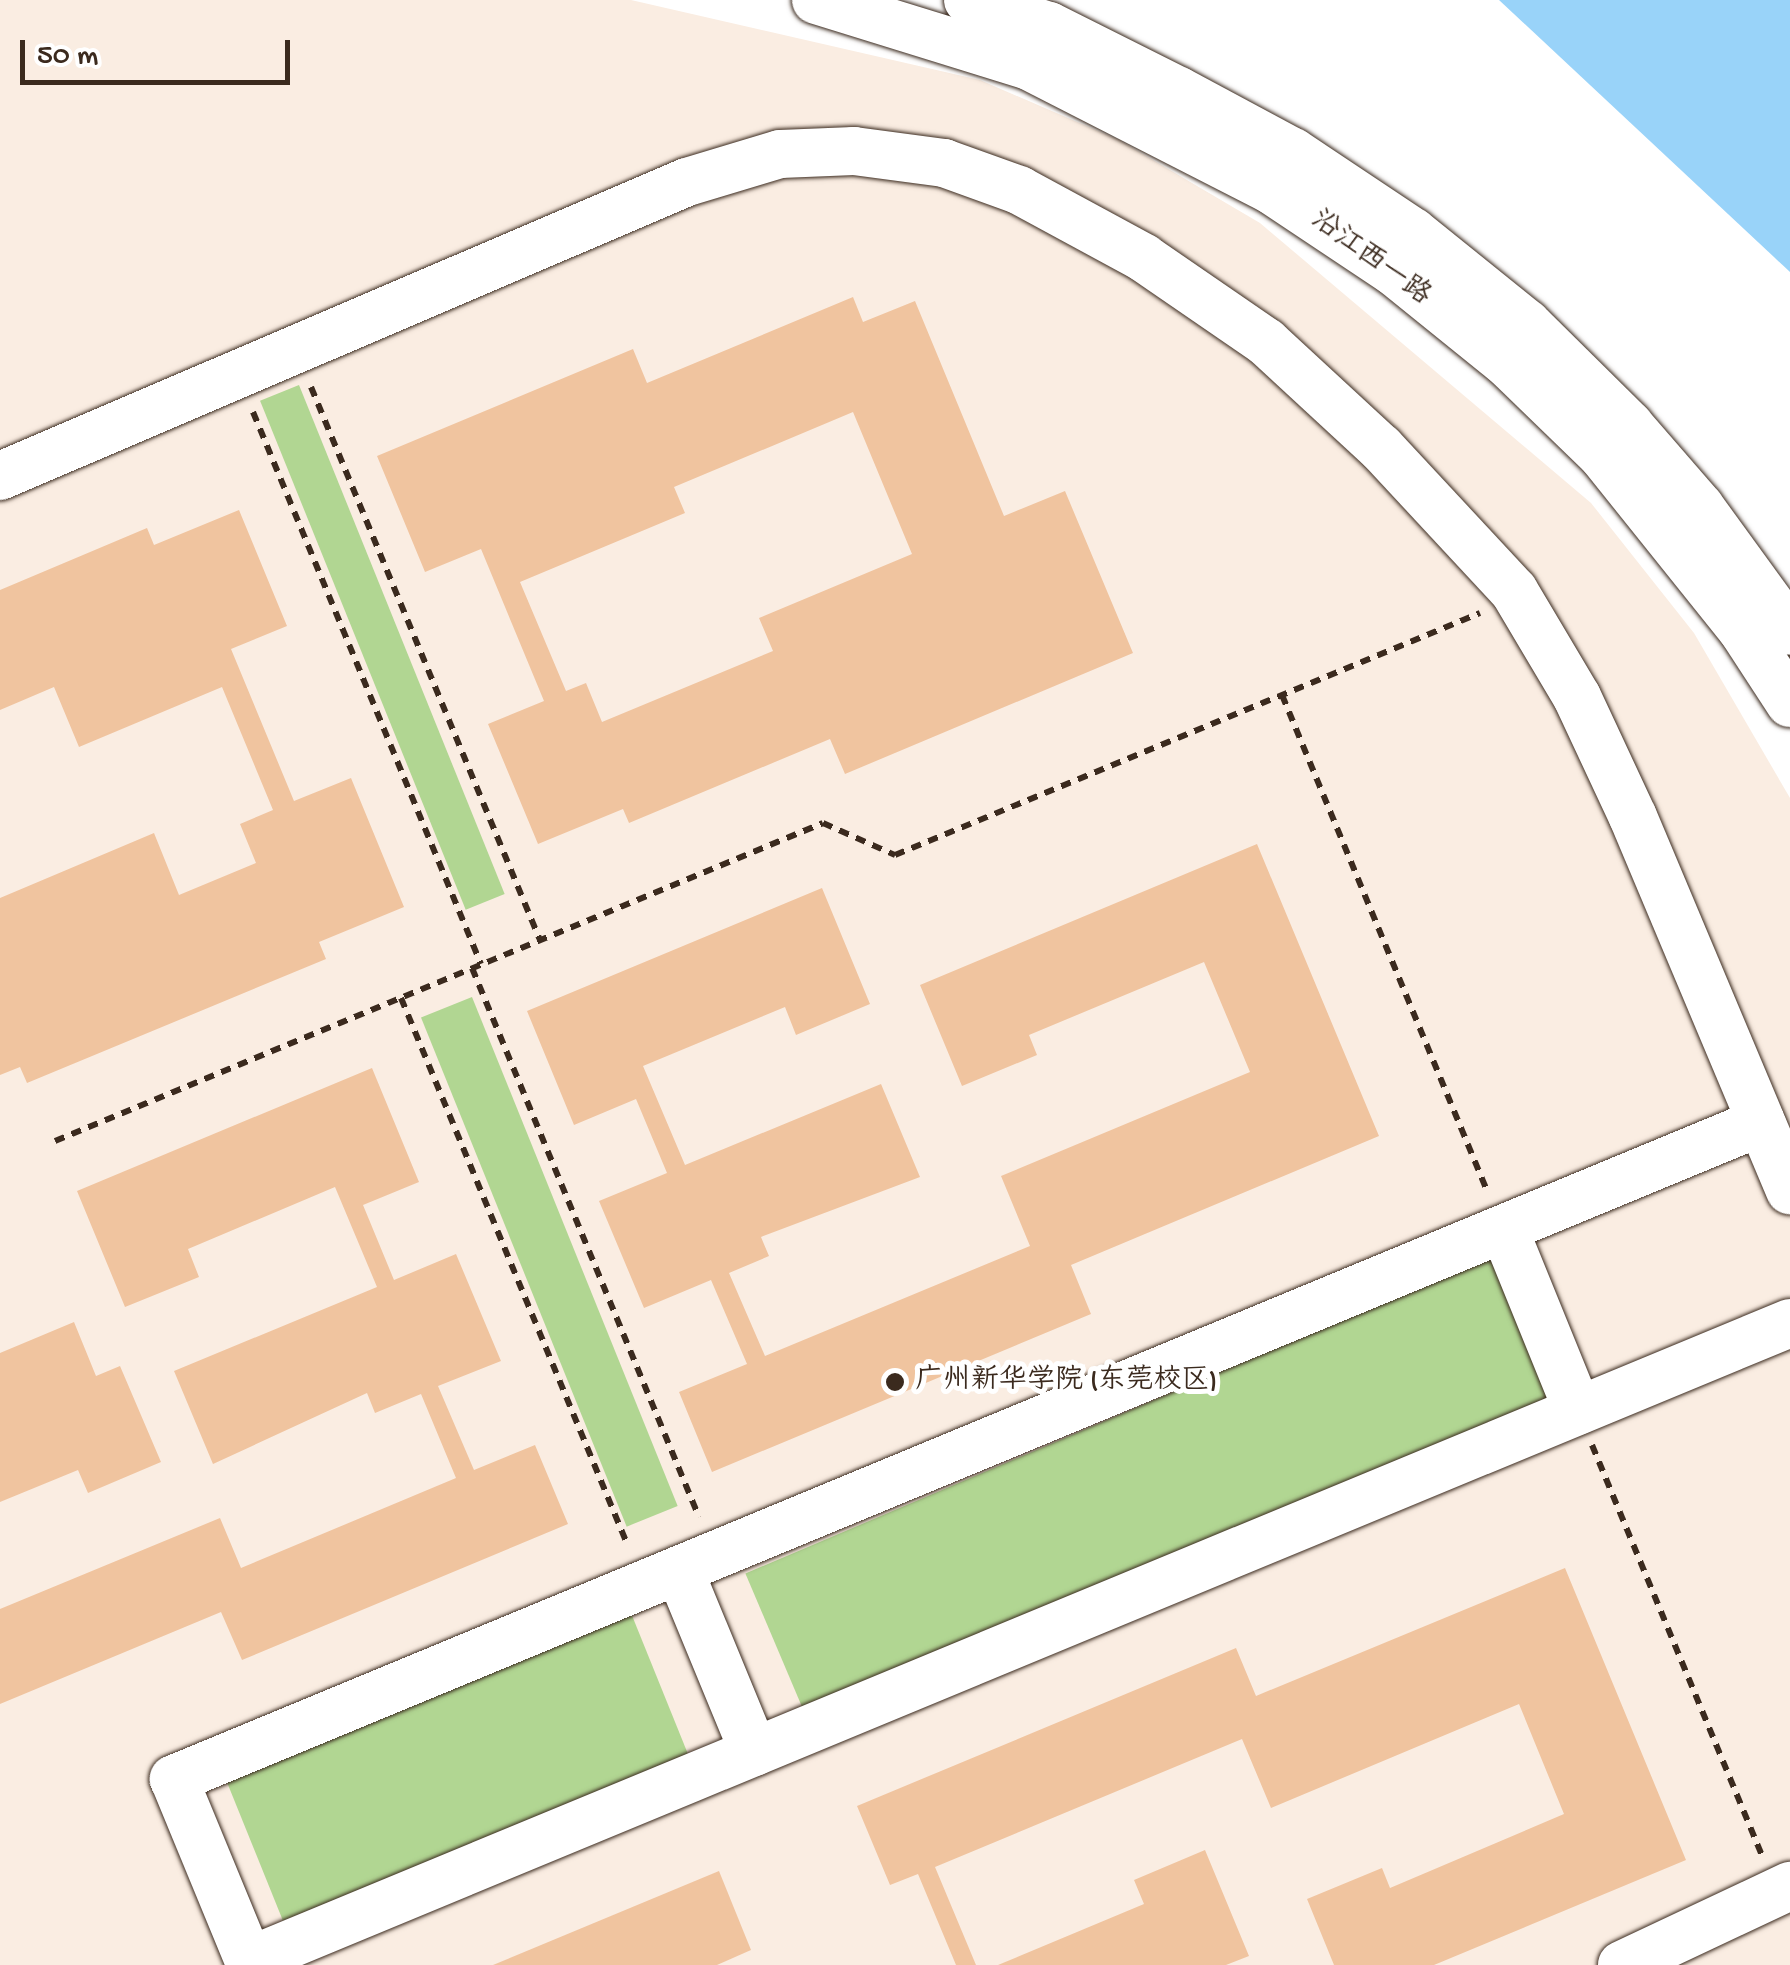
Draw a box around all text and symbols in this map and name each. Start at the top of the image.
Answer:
scale bar [25,20,295,82]
text: 50 m [37,40,98,75]
street label: 沿江西一路 [1303,204,1437,314]
place label: 广州新华学院 (东莞校区) [915,1365,1217,1399]
marker: 广州新华学院 (东莞校区) [884,1371,906,1393]

